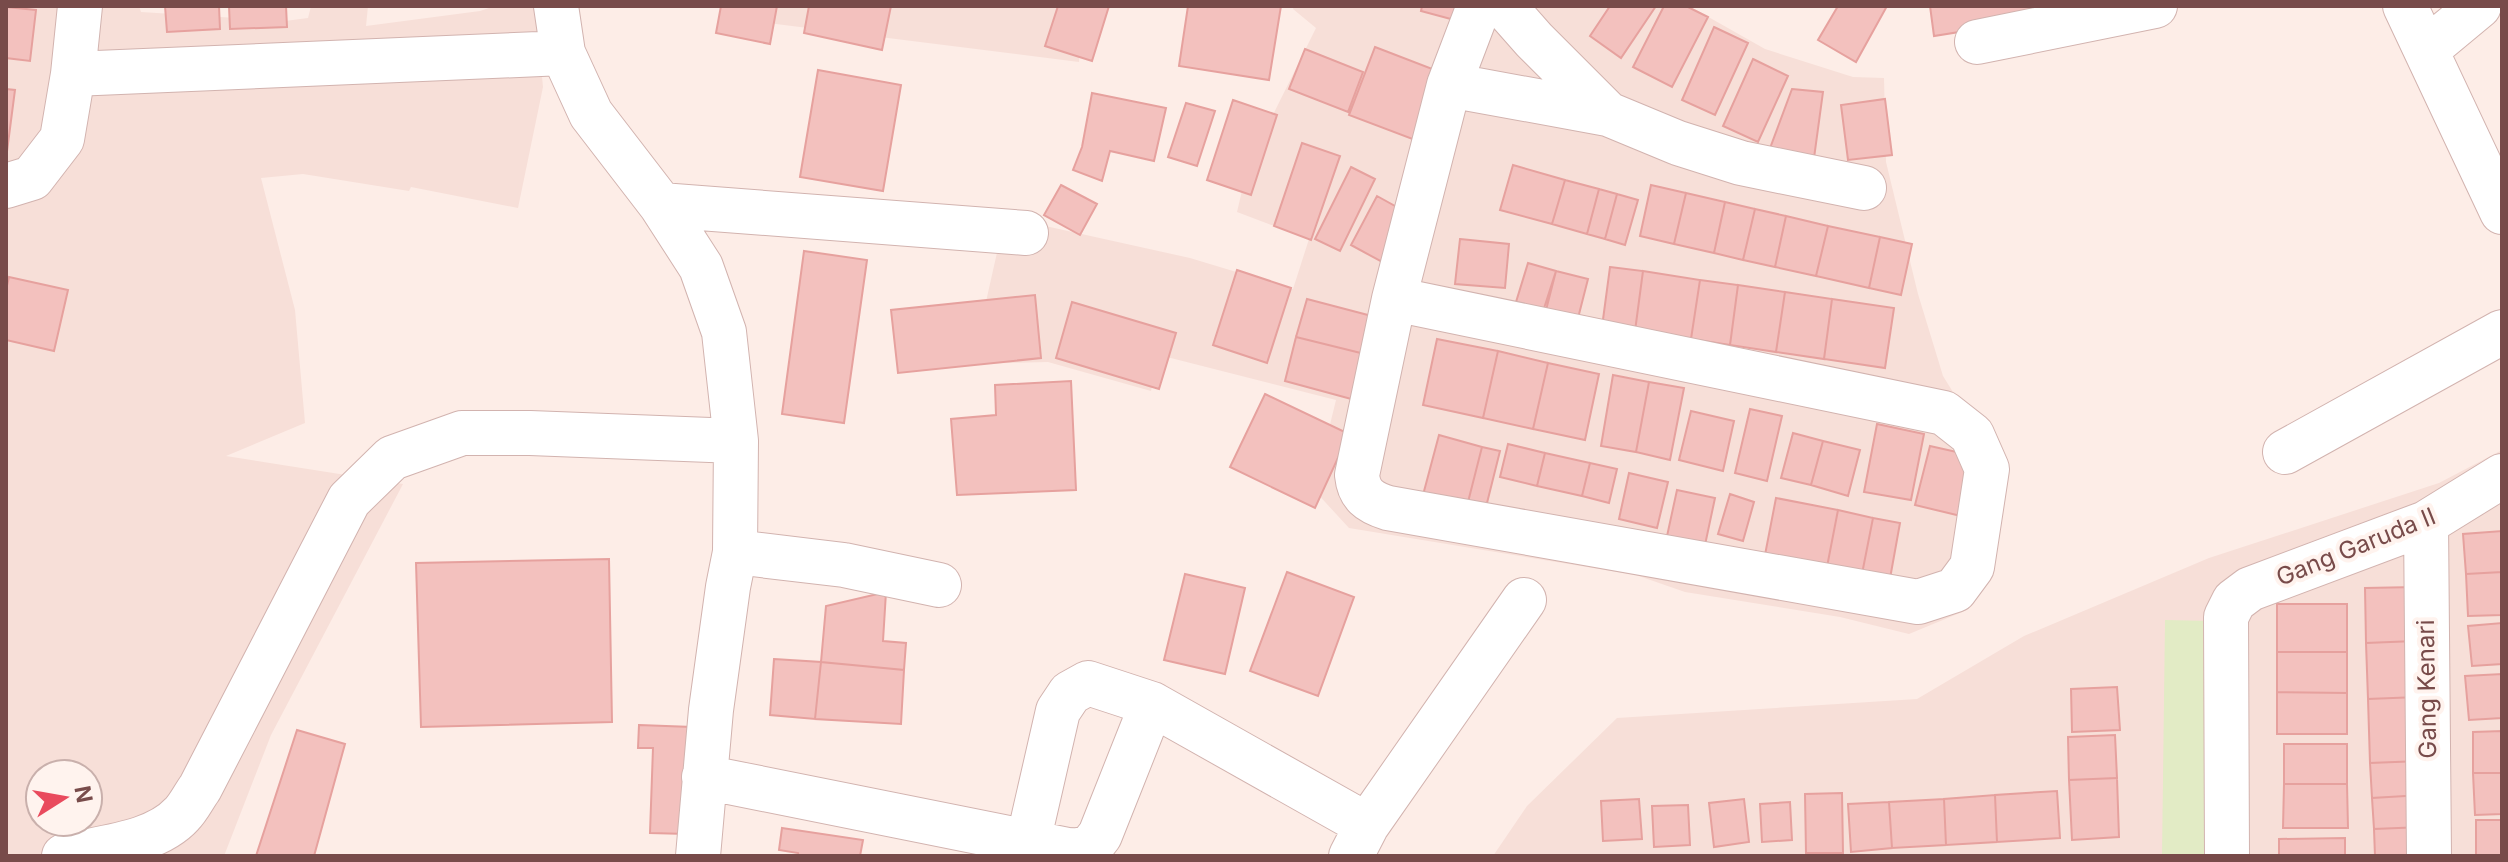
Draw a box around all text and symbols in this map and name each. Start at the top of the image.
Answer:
street label: Gang Garuda II [2272,501,2440,592]
street label: Gang Kenari [2411,619,2442,759]
north arrow [24,758,104,838]
text: N [69,783,98,805]

